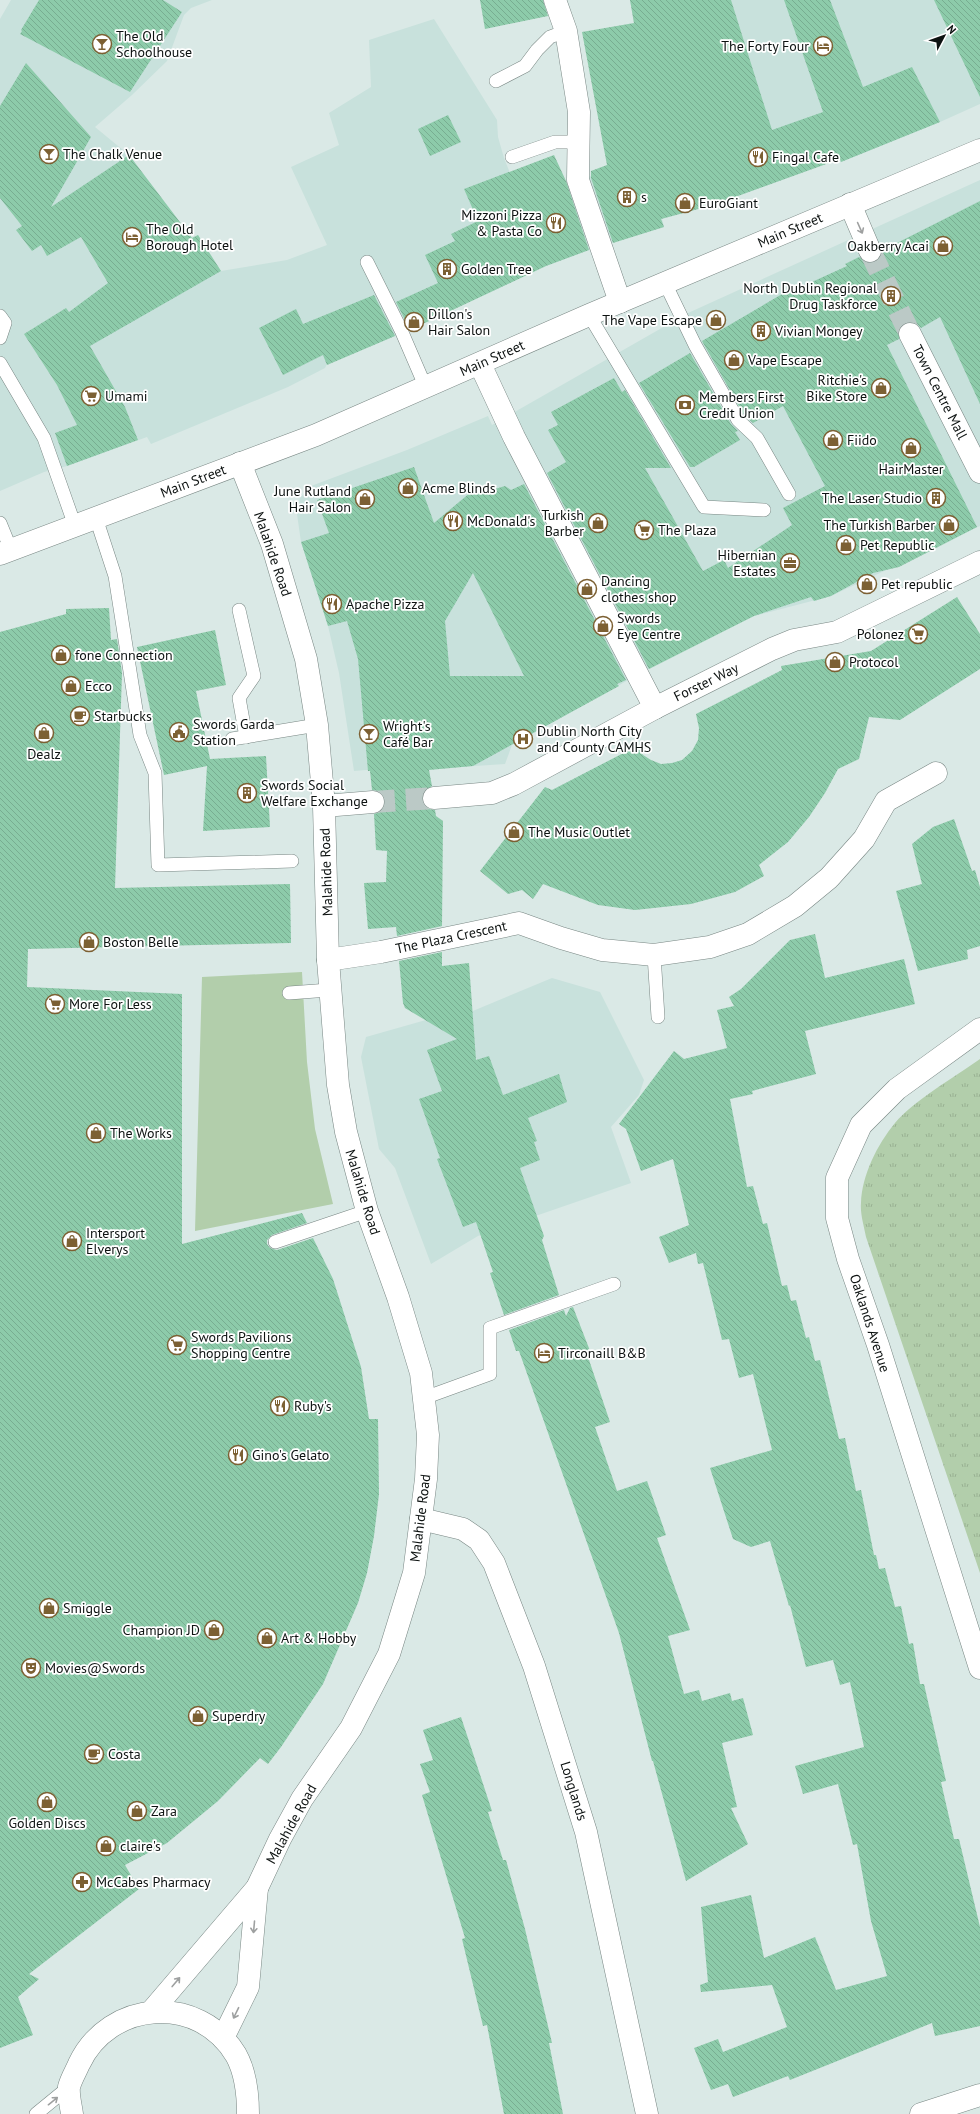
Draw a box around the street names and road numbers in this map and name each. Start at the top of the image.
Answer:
street label: Main Street [755,208,825,252]
street label: Main Street [457,336,527,380]
street label: Town Centre Mall [908,342,972,442]
street label: Main Street [158,460,229,502]
street label: Malahide Road [250,509,296,599]
street label: Forster Way [671,658,742,705]
street label: Malahide Road [315,827,337,917]
street label: The Plaza Crescent [394,916,508,958]
street label: Malahide Road [341,1147,385,1237]
street label: Oaklands Avenue [846,1272,894,1374]
street label: Malahide Road [406,1473,434,1563]
street label: Longlands [556,1759,592,1823]
street label: Malahide Road [262,1781,320,1867]

